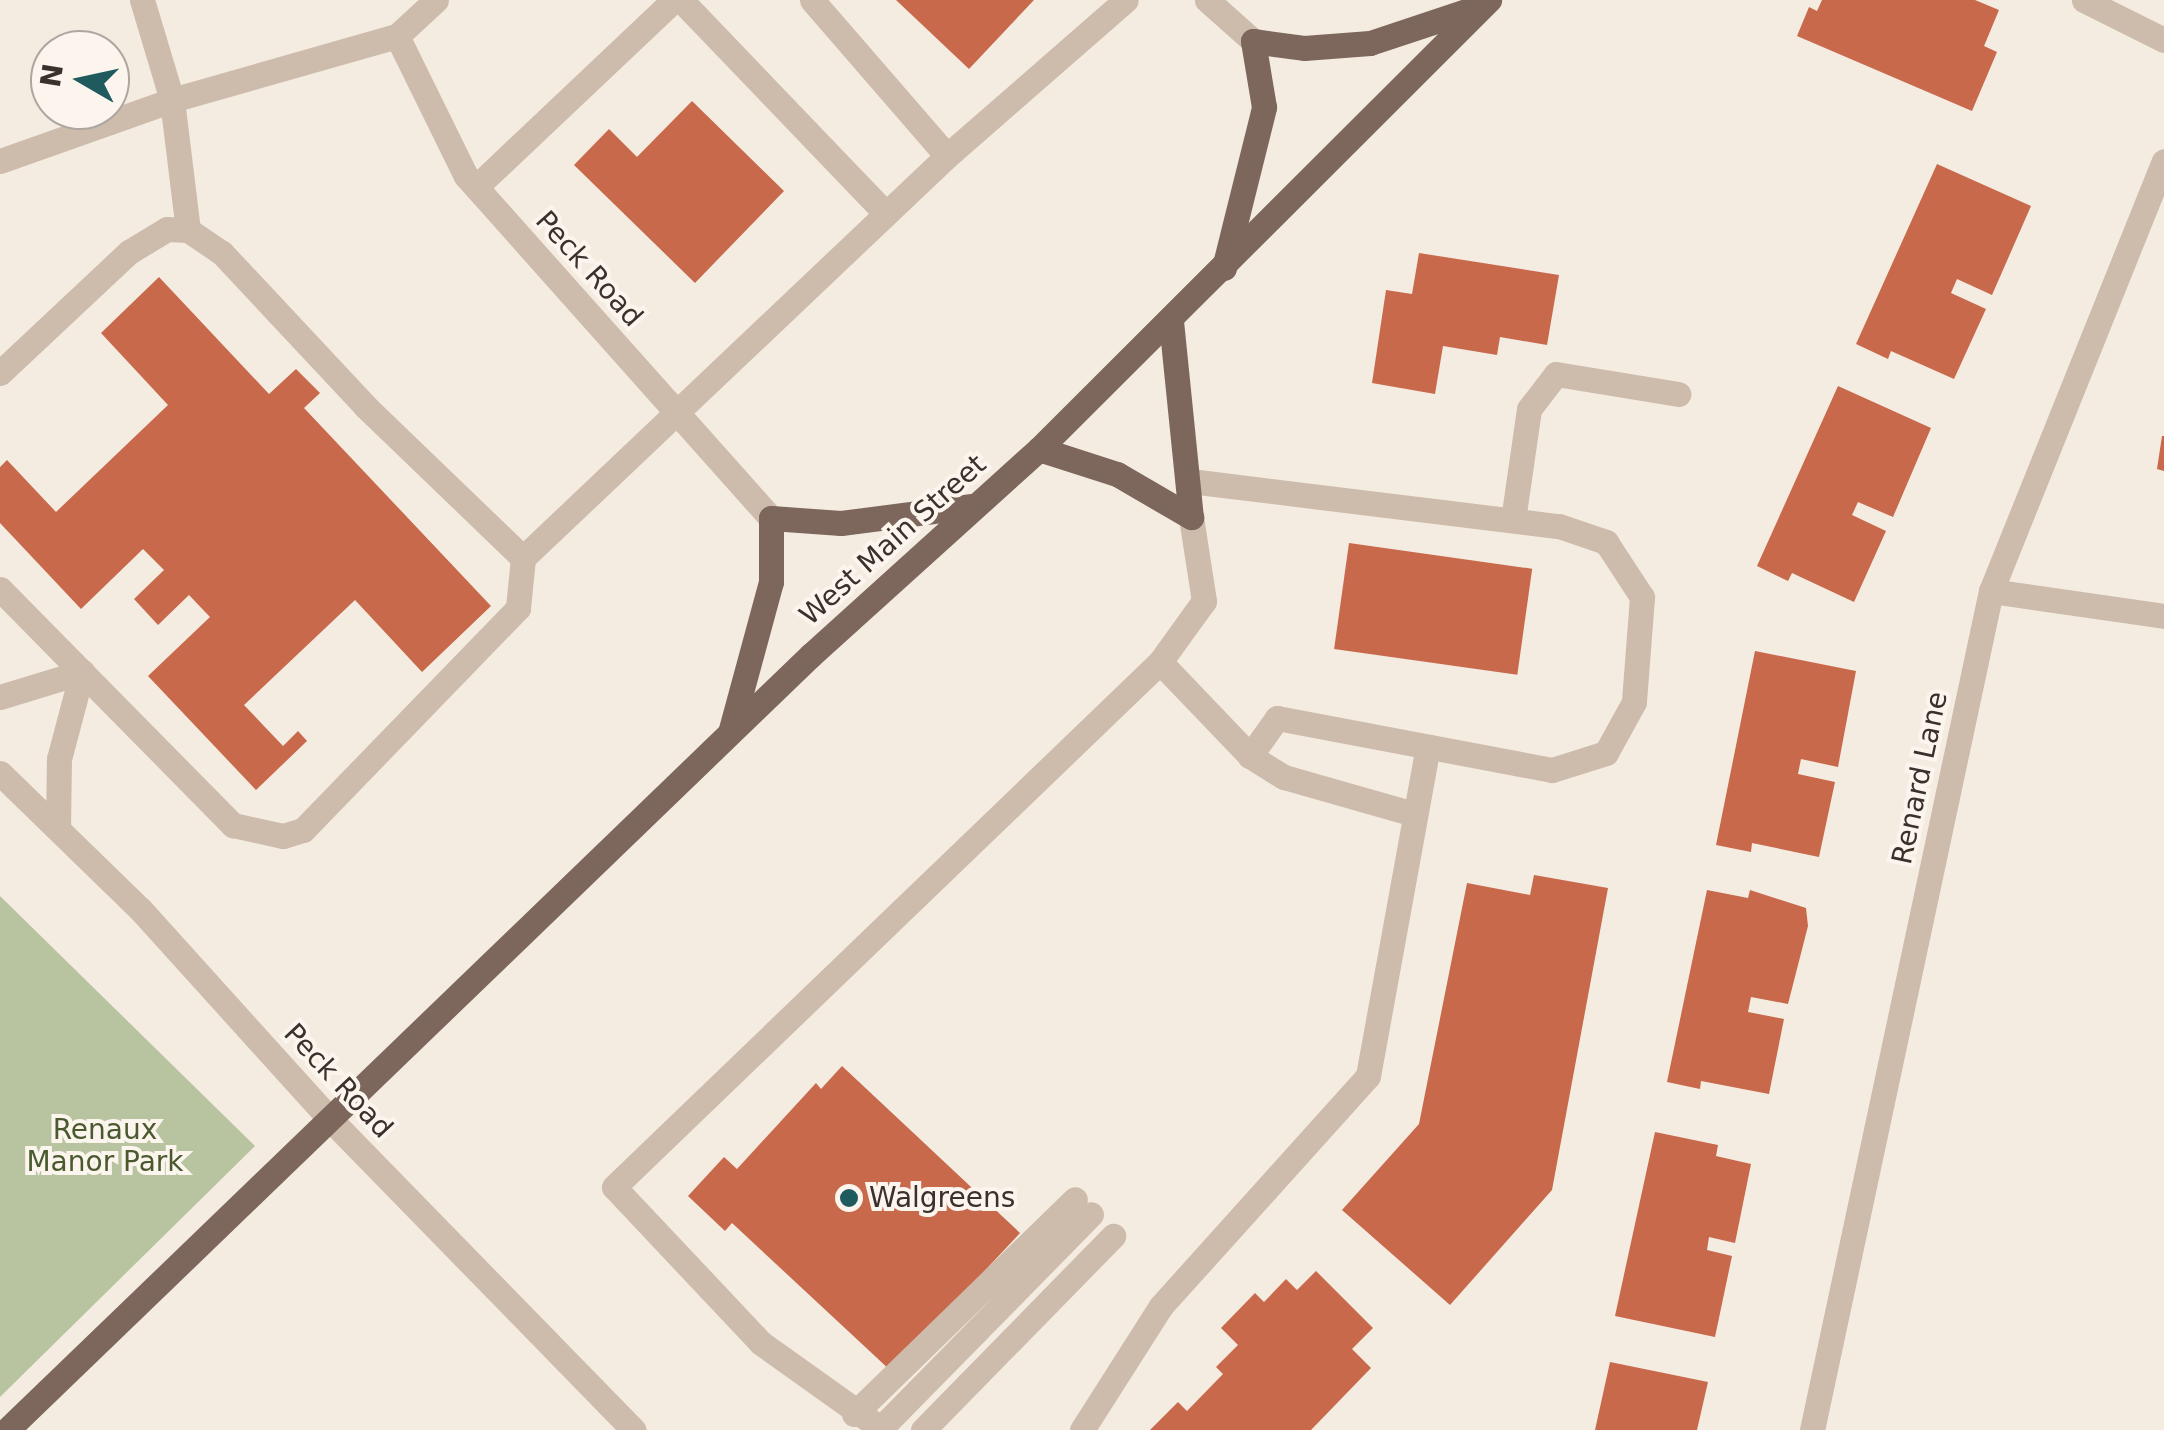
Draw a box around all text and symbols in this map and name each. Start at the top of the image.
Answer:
north arrow [30,30,130,130]
text: N [34,61,70,90]
street label: Peck Road [528,204,650,334]
street label: West Main Street [793,448,993,632]
street label: Renard Lane [1885,689,1955,867]
street label: Peck Road [277,1017,399,1145]
park label: Renaux Manor Park [26,1113,184,1179]
place label: Walgreens [869,1181,1015,1215]
marker: Walgreens [838,1187,860,1209]

